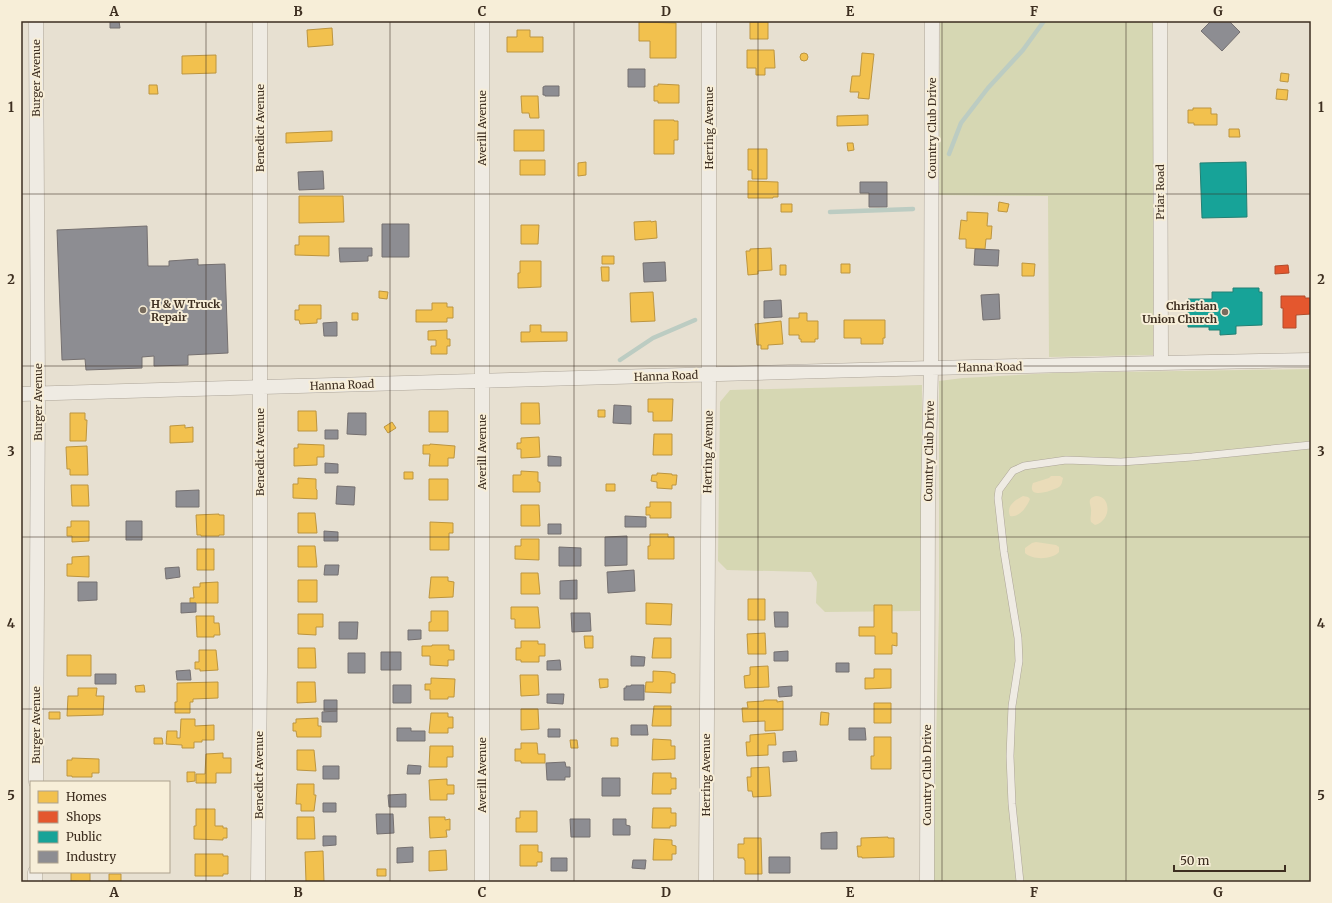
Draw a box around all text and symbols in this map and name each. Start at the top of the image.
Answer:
text: A [108,3,119,20]
text: B [293,3,303,20]
text: C [478,3,487,20]
text: D [661,3,671,20]
text: E [846,3,855,20]
text: F [1030,3,1038,20]
text: G [1213,3,1223,20]
street label: Burger Avenue [29,39,43,117]
street label: Country Club Drive [925,77,939,178]
street label: Benedict Avenue [253,84,267,172]
street label: Herring Avenue [702,86,716,169]
street label: Averill Avenue [475,90,489,167]
text: 1 [8,99,14,116]
text: 1 [1318,99,1324,116]
street label: Priar Road [1153,164,1167,220]
text: 2 [7,271,15,288]
text: 2 [1317,271,1325,288]
place label: H & W Truck Repair [151,297,221,324]
place label: Christian Union Church [1142,299,1218,326]
marker: H & W Truck Repair [138,305,148,315]
marker: Christian Union Church [1220,307,1230,317]
street label: Hanna Road [958,359,1023,375]
street label: Burger Avenue [31,363,45,441]
street label: Hanna Road [634,368,699,384]
street label: Hanna Road [310,377,375,393]
street label: Country Club Drive [921,400,937,502]
street label: Benedict Avenue [253,408,267,496]
street label: Herring Avenue [700,410,716,494]
street label: Averill Avenue [475,414,489,491]
text: 3 [7,443,15,460]
text: 3 [1317,443,1325,460]
text: 4 [7,615,16,632]
text: 4 [1317,615,1326,632]
street label: Burger Avenue [29,686,43,764]
street label: Country Club Drive [920,724,934,825]
street label: Benedict Avenue [252,731,266,819]
street label: Herring Avenue [699,733,713,816]
street label: Averill Avenue [475,737,489,814]
legend [30,781,170,873]
text: 5 [7,787,15,804]
text: 5 [1317,787,1325,804]
text: Homes [66,789,107,804]
text: Shops [66,809,101,824]
text: Public [66,829,102,844]
scale bar [1174,847,1285,873]
text: Industry [66,849,116,864]
text: 50 m [1180,853,1209,868]
text: A [108,884,119,901]
text: B [293,884,303,901]
text: C [478,884,487,901]
text: D [661,884,671,901]
text: E [846,884,855,901]
text: F [1030,884,1038,901]
text: G [1213,884,1223,901]

